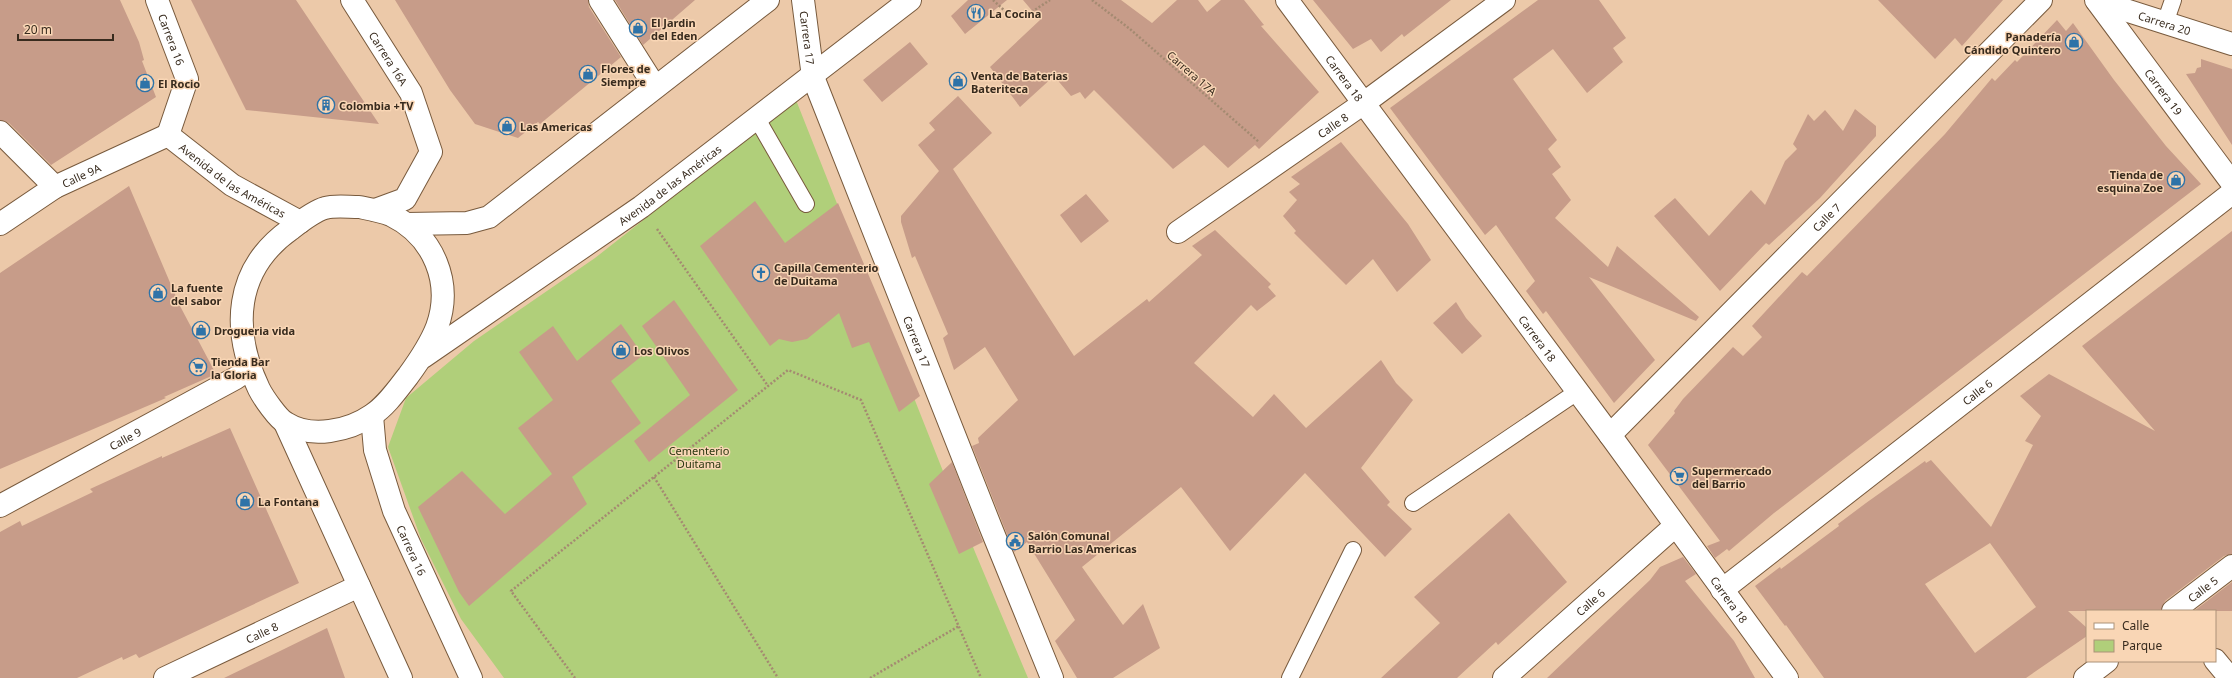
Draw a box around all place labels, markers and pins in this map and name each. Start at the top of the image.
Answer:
restaurant icon: La Cocina [966,3,986,23]
place label: La Cocina [989,6,1041,21]
place label: El Jardin del Eden [651,15,698,43]
shop icon: El Jardin del Eden [628,18,648,38]
place label: Panadería Cándido Quintero [1964,29,2061,57]
shop icon: Panadería Cándido Quintero [2064,32,2084,52]
place label: Flores de Siempre [601,61,651,89]
shop icon: Flores de Siempre [578,64,598,84]
place label: Venta de Baterias Bateriteca [971,68,1068,96]
shop icon: Venta de Baterias Bateriteca [948,71,968,91]
shop icon: El Rocio [135,73,155,93]
place label: El Rocio [158,76,200,91]
building icon: Colombia +TV [316,95,336,115]
place label: Colombia +TV [339,98,414,113]
shop icon: Las Americas [497,116,517,136]
place label: Las Americas [520,119,592,134]
place label: Tienda de esquina Zoe [2097,167,2163,195]
shop icon: Tienda de esquina Zoe [2166,170,2186,190]
place label: Capilla Cementerio de Duitama [774,260,879,288]
church icon: Capilla Cementerio de Duitama [751,263,771,283]
place label: La fuente del sabor [171,280,223,308]
shop icon: La fuente del sabor [148,283,168,303]
shop icon: Drogueria vida [191,320,211,340]
place label: Drogueria vida [214,323,295,338]
shop icon: Los Olivos [611,340,631,360]
place label: Los Olivos [634,343,690,358]
place label: Tienda Bar la Gloria [211,354,270,382]
supermarket icon: Tienda Bar la Gloria [188,357,208,377]
place label: Supermercado del Barrio [1692,463,1772,491]
supermarket icon: Supermercado del Barrio [1669,466,1689,486]
shop icon: La Fontana [235,491,255,511]
place label: La Fontana [258,494,319,509]
place label: Salón Comunal Barrio Las Americas [1028,528,1137,556]
public building icon: Salón Comunal Barrio Las Americas [1005,531,1025,551]

